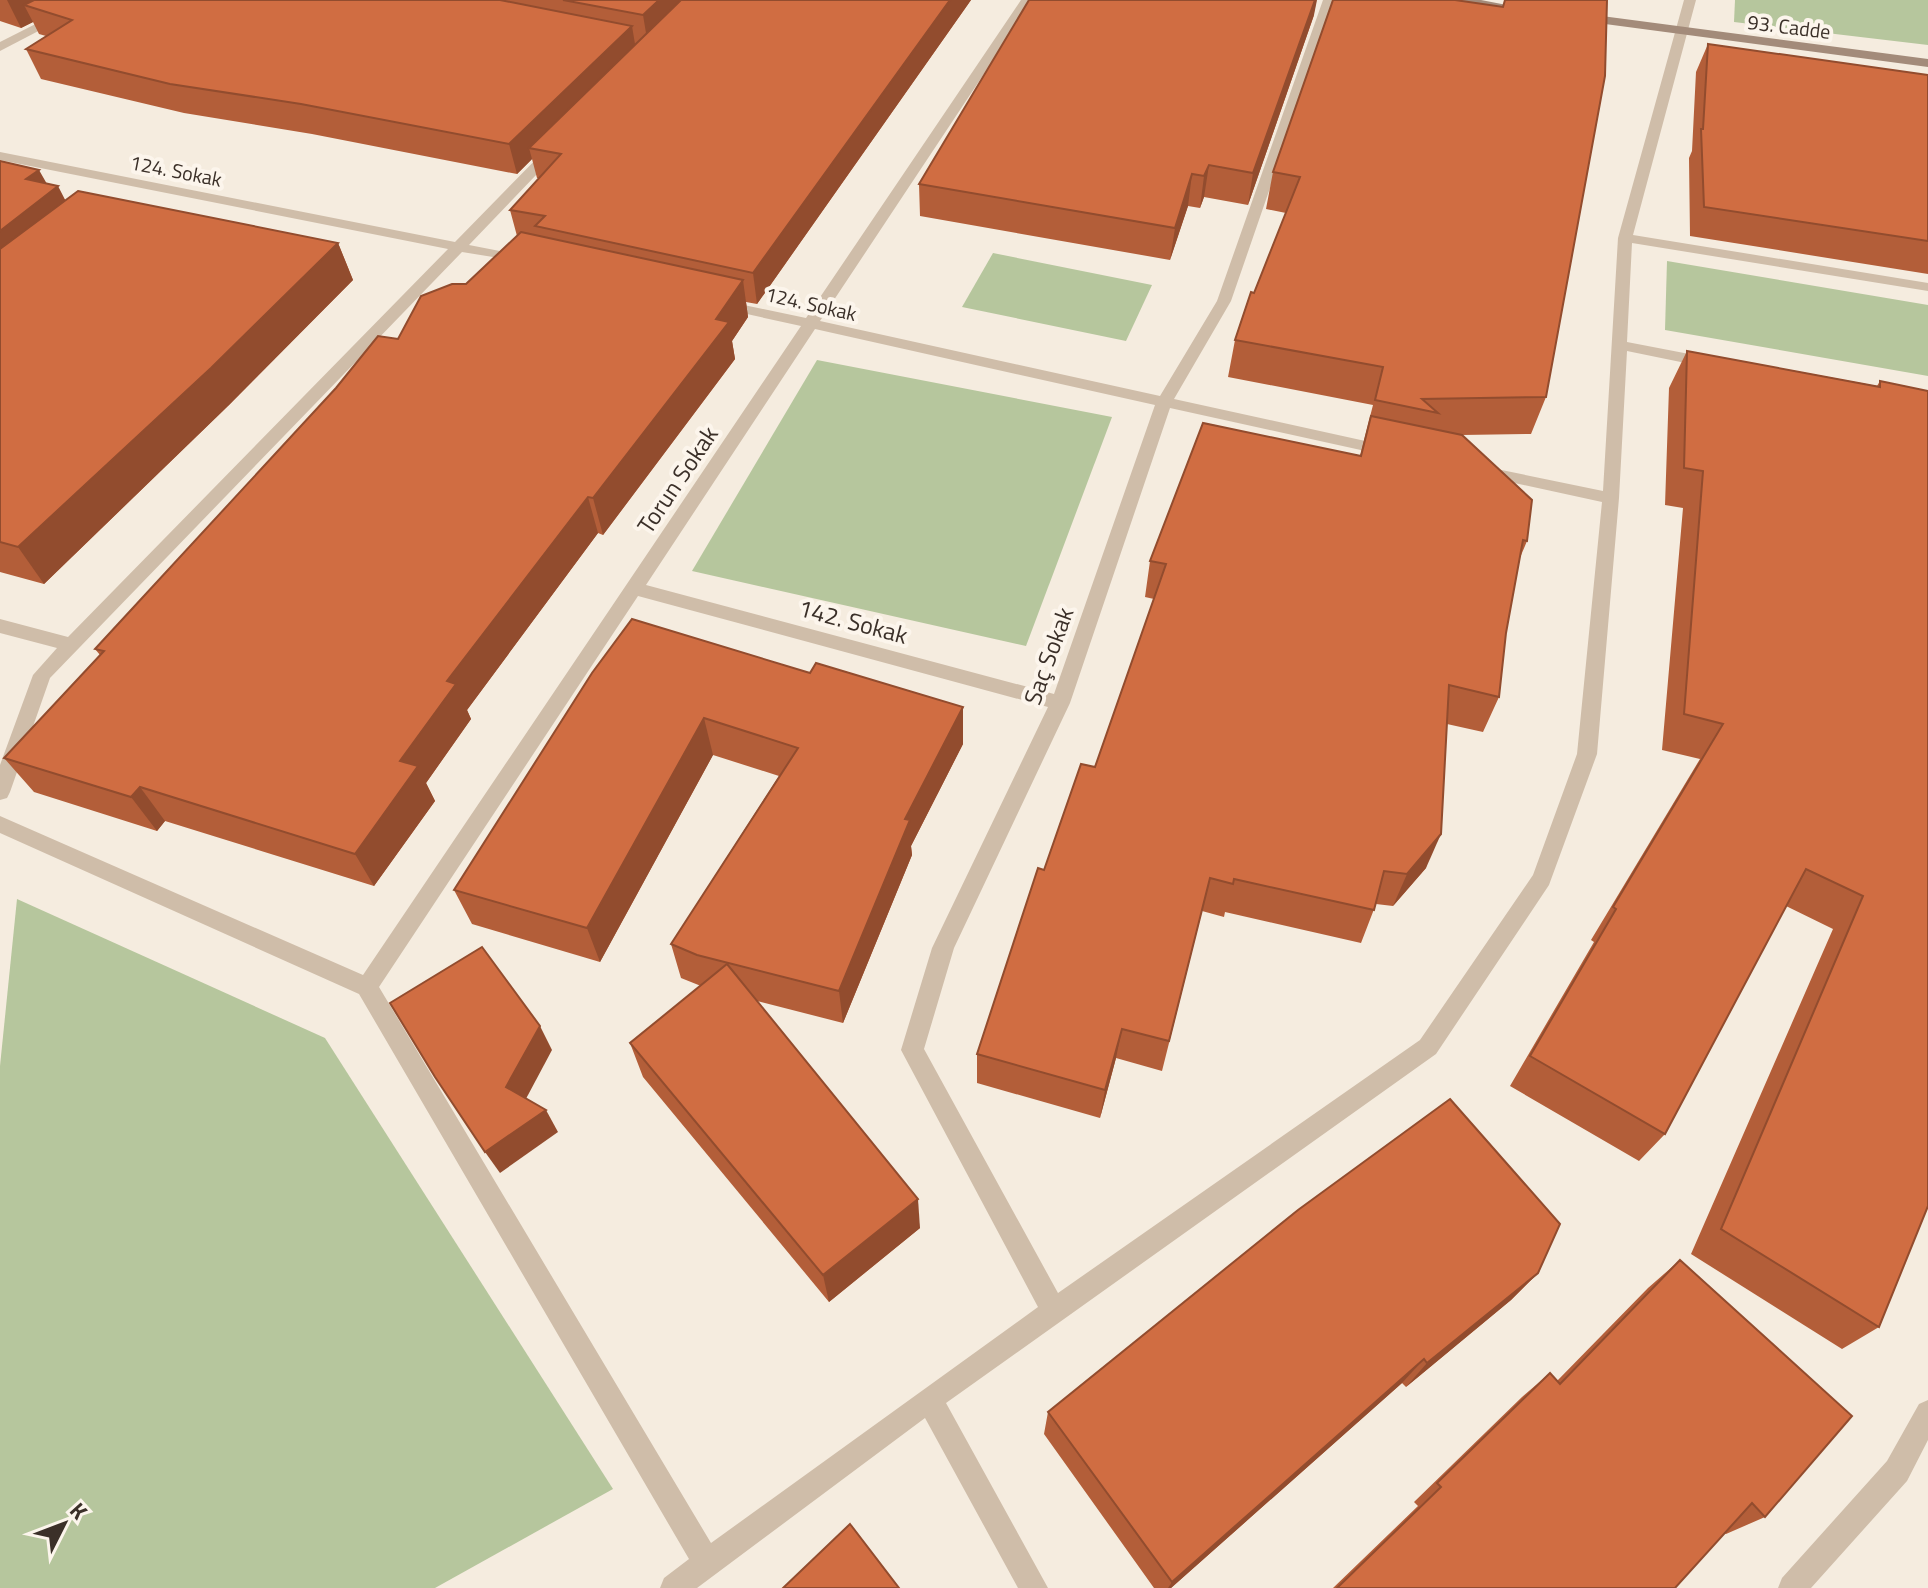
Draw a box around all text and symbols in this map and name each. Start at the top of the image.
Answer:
street label: 93. Cadde [1746,6,1832,47]
street label: 124. Sokak [128,146,225,195]
street label: 124. Sokak [762,278,860,329]
street label: Torun Sokak [628,418,727,540]
street label: 142. Sokak [795,589,912,653]
street label: Saç Sokak [1014,601,1082,709]
north arrow [24,1484,104,1564]
text: K [62,1494,96,1527]

